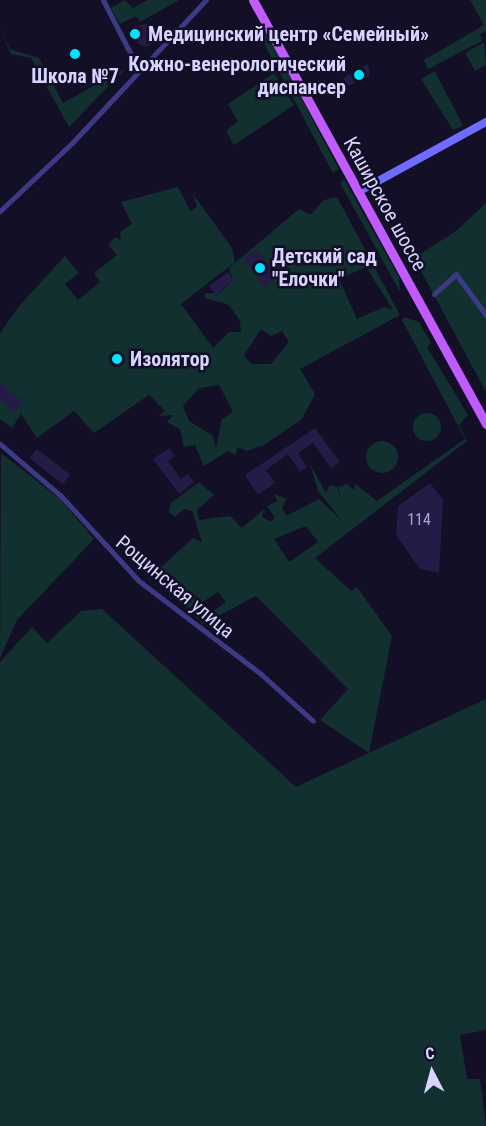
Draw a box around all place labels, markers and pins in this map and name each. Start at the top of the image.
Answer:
place label: Медицинский центр «Семейный» [148,22,429,46]
marker: Медицинский центр «Семейный» [126,25,144,43]
marker: Школа №7 [68,47,82,61]
place label: Кожно-венерологический диспансер [128,52,346,99]
place label: Школа №7 [31,64,119,88]
marker: Кожно-венерологический диспансер [350,66,368,84]
place label: Детский сад "Елочки" [272,244,377,291]
marker: Детский сад "Елочки" [253,261,267,275]
place label: Изолятор [130,347,209,371]
marker: Изолятор [108,350,126,368]

